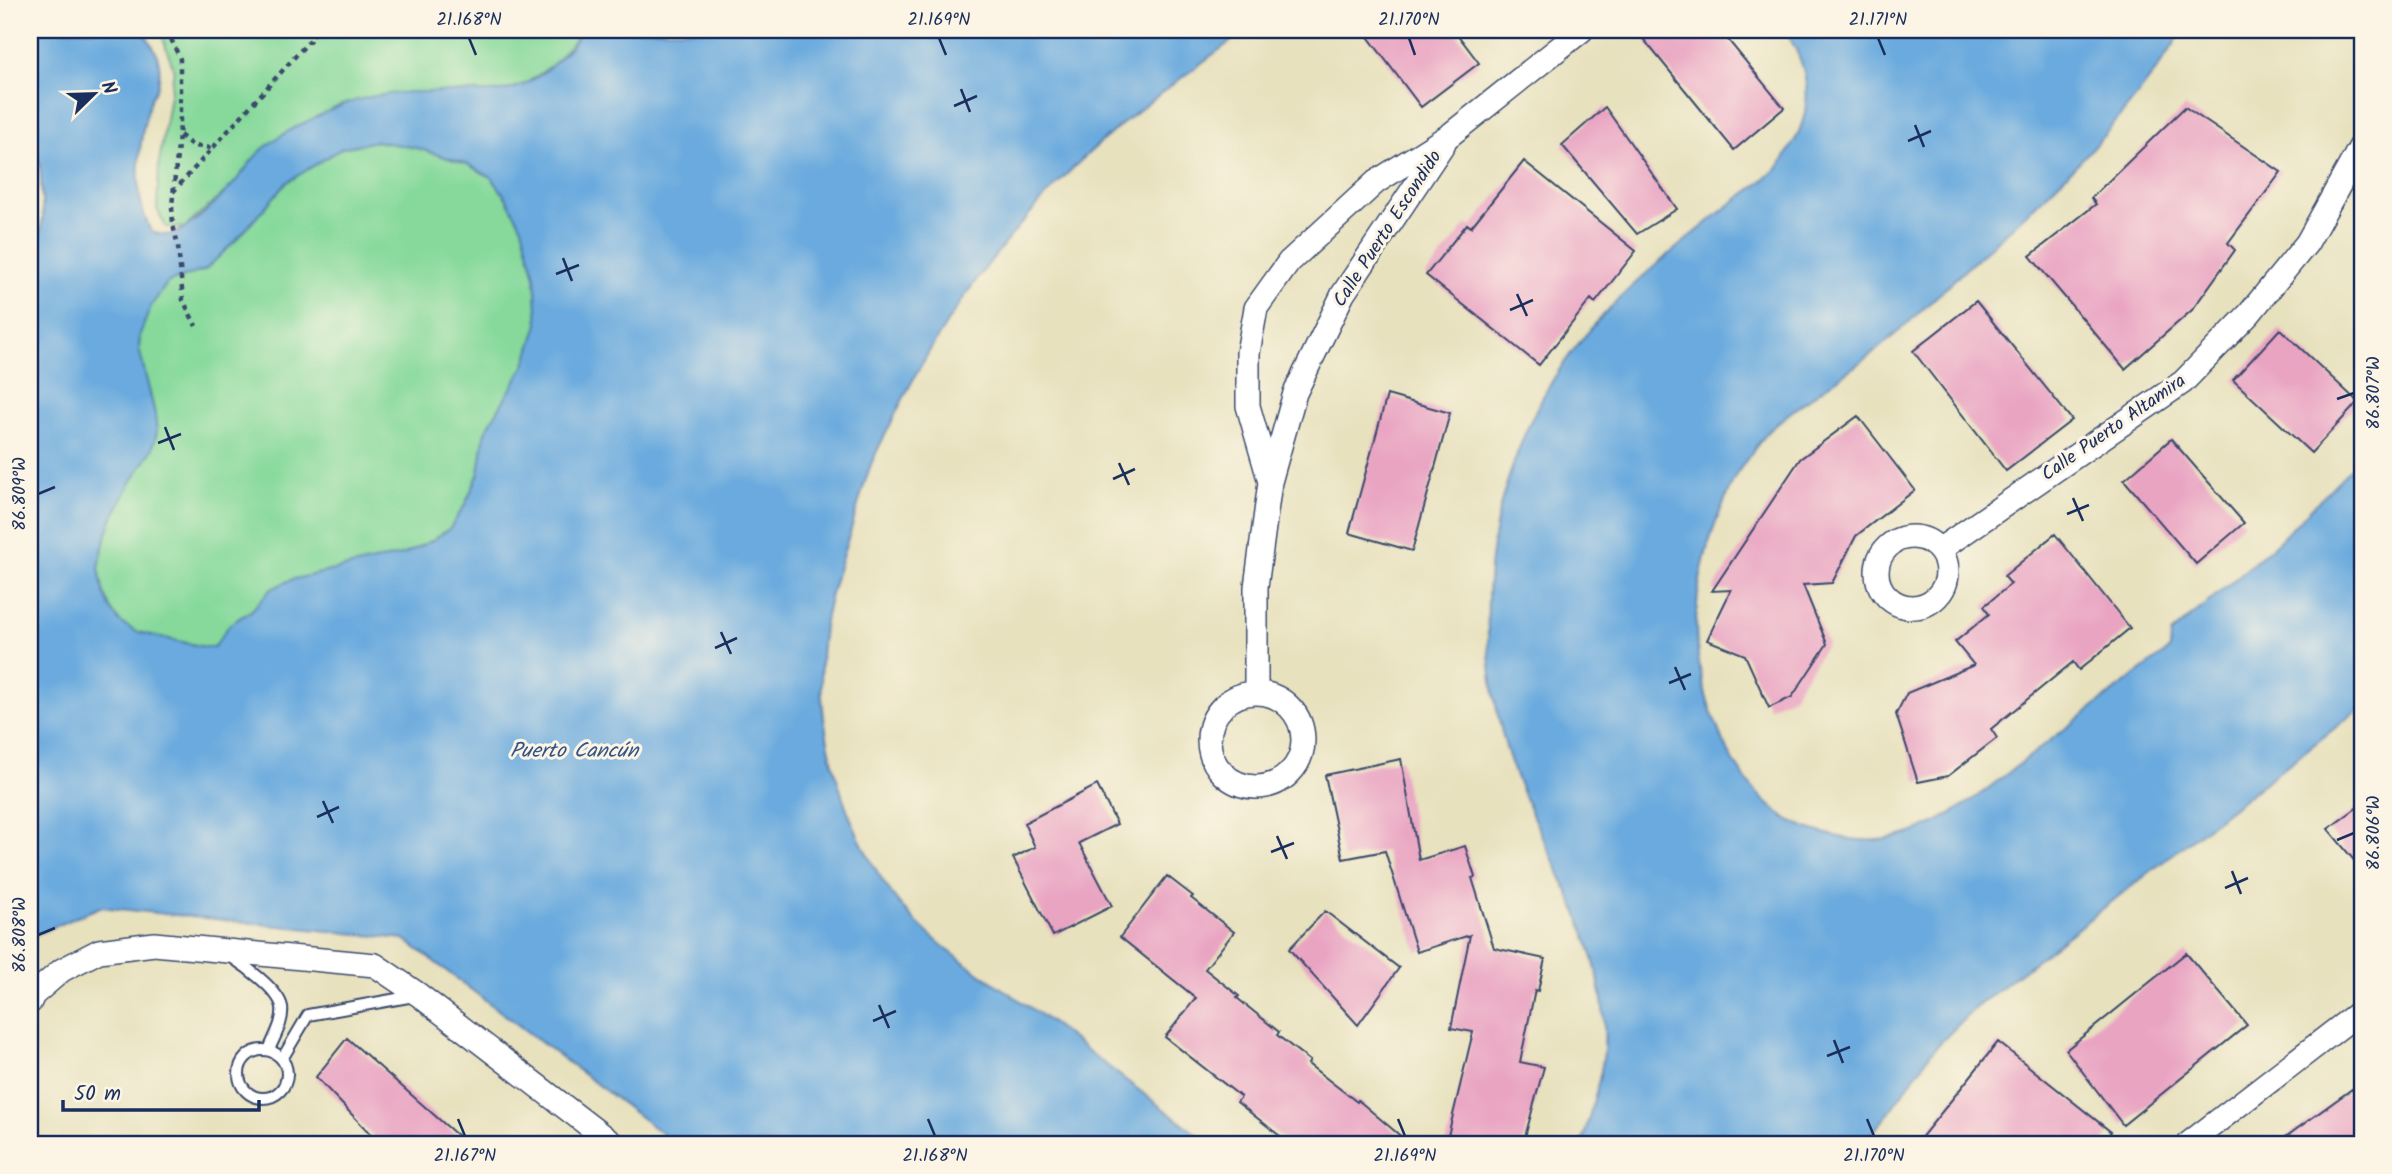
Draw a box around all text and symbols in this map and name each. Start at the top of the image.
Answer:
text: 21.168°N [436,6,502,35]
text: 21.169°N [907,6,971,35]
text: 21.170°N [1378,6,1440,35]
text: 21.171°N [1849,6,1907,35]
north arrow [60,60,130,130]
text: N [92,77,124,100]
street label: Calle Puerto Escondido [1326,144,1450,314]
text: 86.807°W [2360,356,2389,430]
street label: Calle Puerto Altamira [2035,367,2193,489]
text: 86.809°W [6,457,35,531]
water label: Puerto Cancún [510,735,640,768]
text: 86.806°W [2360,795,2389,871]
text: 86.808°W [6,897,35,973]
scale bar [63,1069,259,1113]
text: 50 m [74,1078,121,1111]
text: 21.167°N [434,1142,496,1171]
text: 21.168°N [902,1142,968,1171]
text: 21.169°N [1373,1142,1437,1171]
text: 21.170°N [1843,1142,1905,1171]

